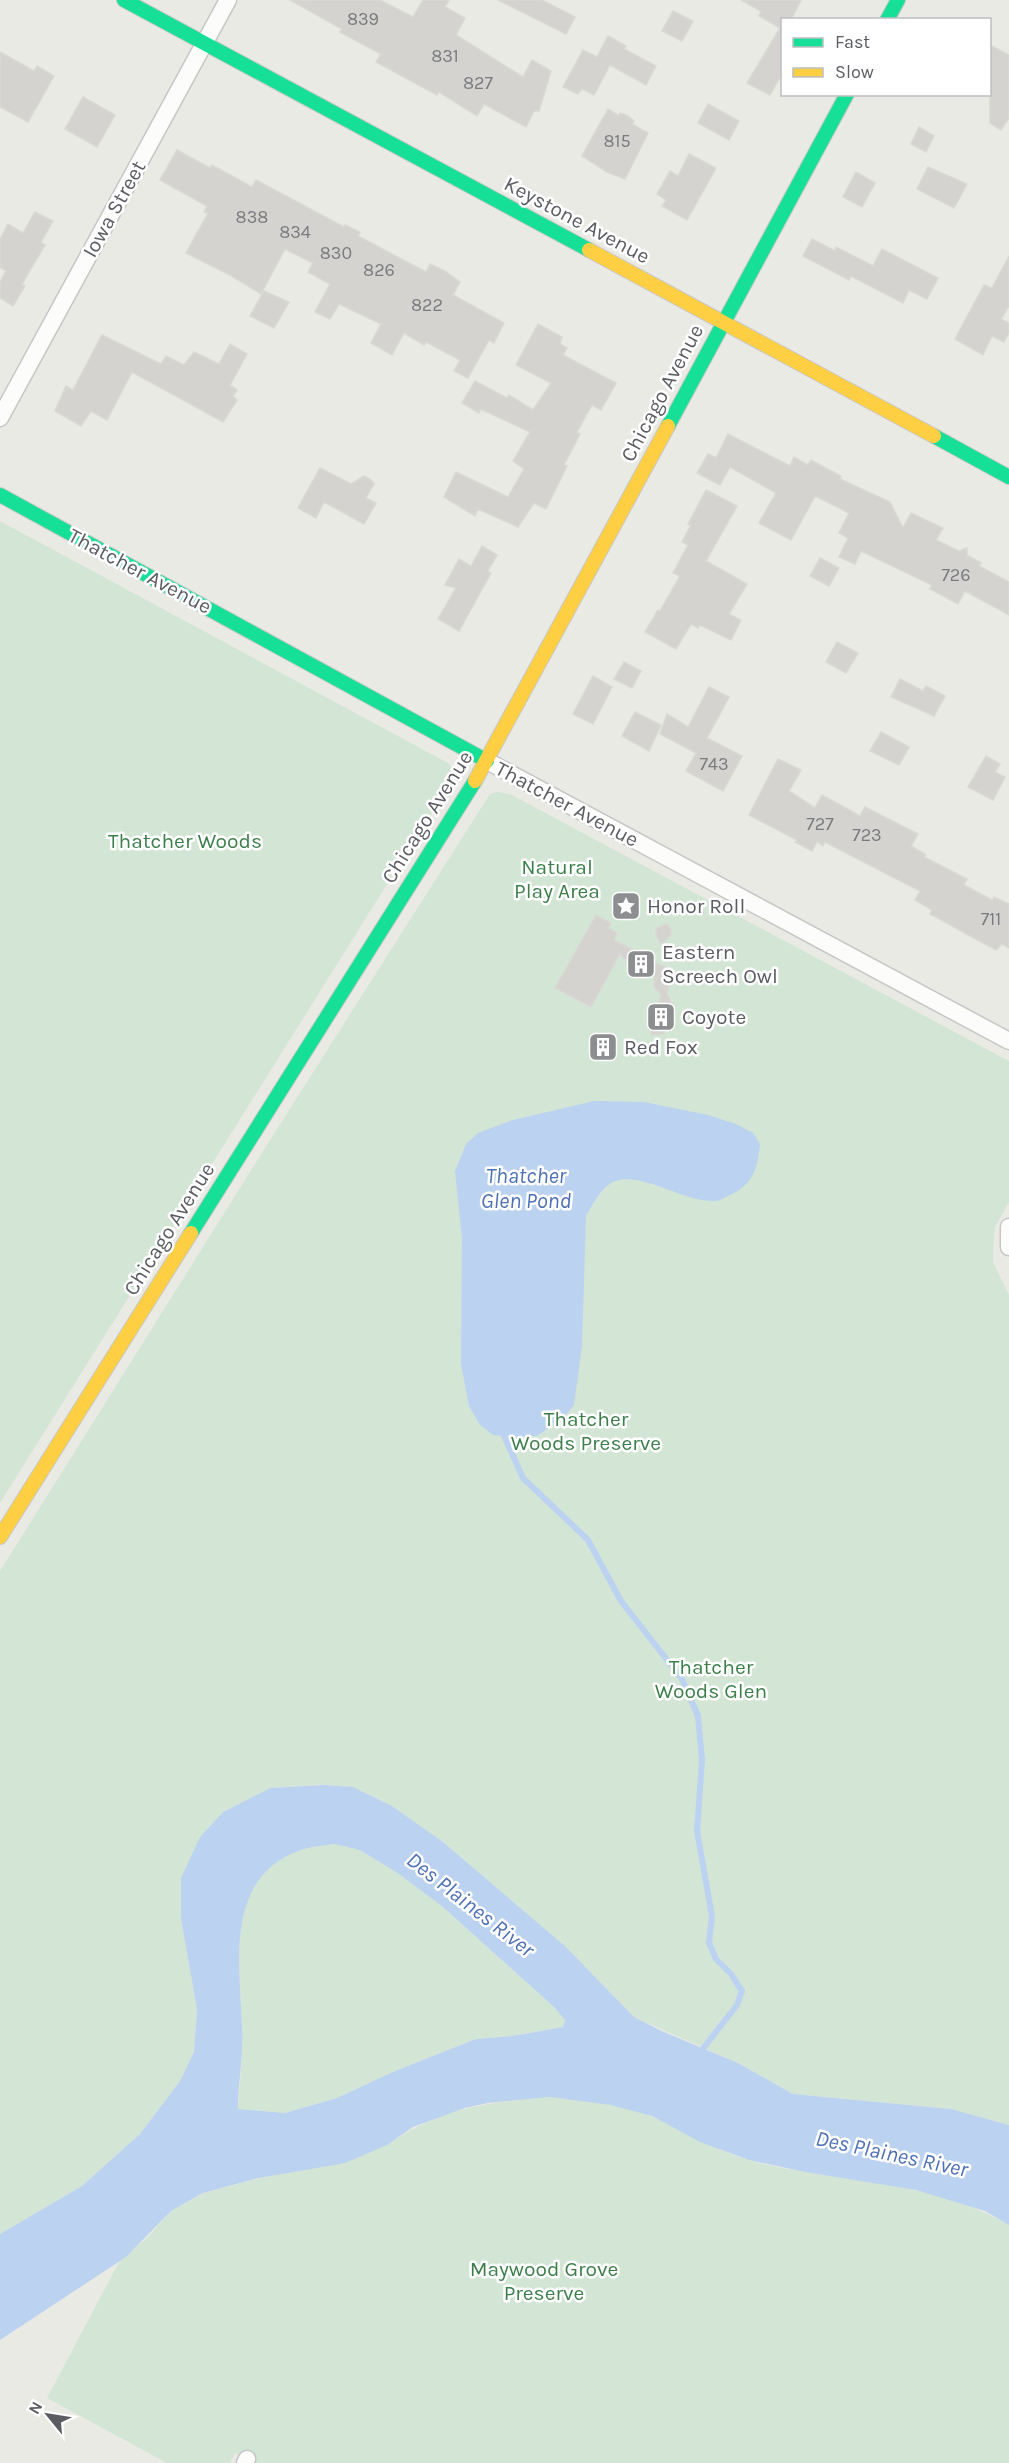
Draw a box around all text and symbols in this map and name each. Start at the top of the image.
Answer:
house number: 839 [347,8,379,30]
legend [781,18,991,96]
text: Fast [835,31,870,53]
house number: 831 [431,45,459,67]
text: Slow [835,61,874,83]
house number: 827 [463,72,494,94]
house number: 815 [603,130,631,152]
street label: Iowa Street [78,156,150,262]
street label: Keystone Avenue [500,172,654,268]
house number: 838 [236,206,268,228]
house number: 834 [279,221,311,243]
house number: 830 [320,242,352,264]
house number: 826 [363,259,395,281]
house number: 822 [411,294,443,316]
street label: Chicago Avenue [616,320,708,466]
street label: Thatcher Avenue [64,523,216,619]
house number: 726 [941,564,971,586]
street label: Chicago Avenue [377,746,477,888]
house number: 743 [699,753,729,775]
street label: Thatcher Avenue [491,756,643,852]
house number: 727 [806,813,834,835]
house number: 723 [852,824,882,846]
park label: Thatcher Woods [108,829,262,853]
park label: Natural Play Area [514,855,600,903]
place icon: Honor Roll [610,890,642,922]
place label: Honor Roll [647,894,745,918]
house number: 711 [981,908,1001,930]
place label: Eastern Screech Owl [662,940,778,988]
building icon: Eastern Screech Owl [625,948,657,980]
building icon: Coyote [645,1001,677,1033]
place label: Coyote [682,1005,746,1029]
building icon: Red Fox [587,1031,619,1063]
place label: Red Fox [624,1035,698,1059]
street label: Chicago Avenue [119,1158,219,1300]
water label: Thatcher Glen Pond [481,1163,572,1214]
park label: Thatcher Woods Preserve [511,1407,661,1455]
park label: Thatcher Woods Glen [655,1655,767,1703]
water label: Des Plaines River [401,1847,541,1964]
water label: Des Plaines River [813,2125,972,2183]
park label: Maywood Grove Preserve [470,2257,618,2305]
north arrow [18,2385,78,2445]
text: N [24,2398,47,2417]

